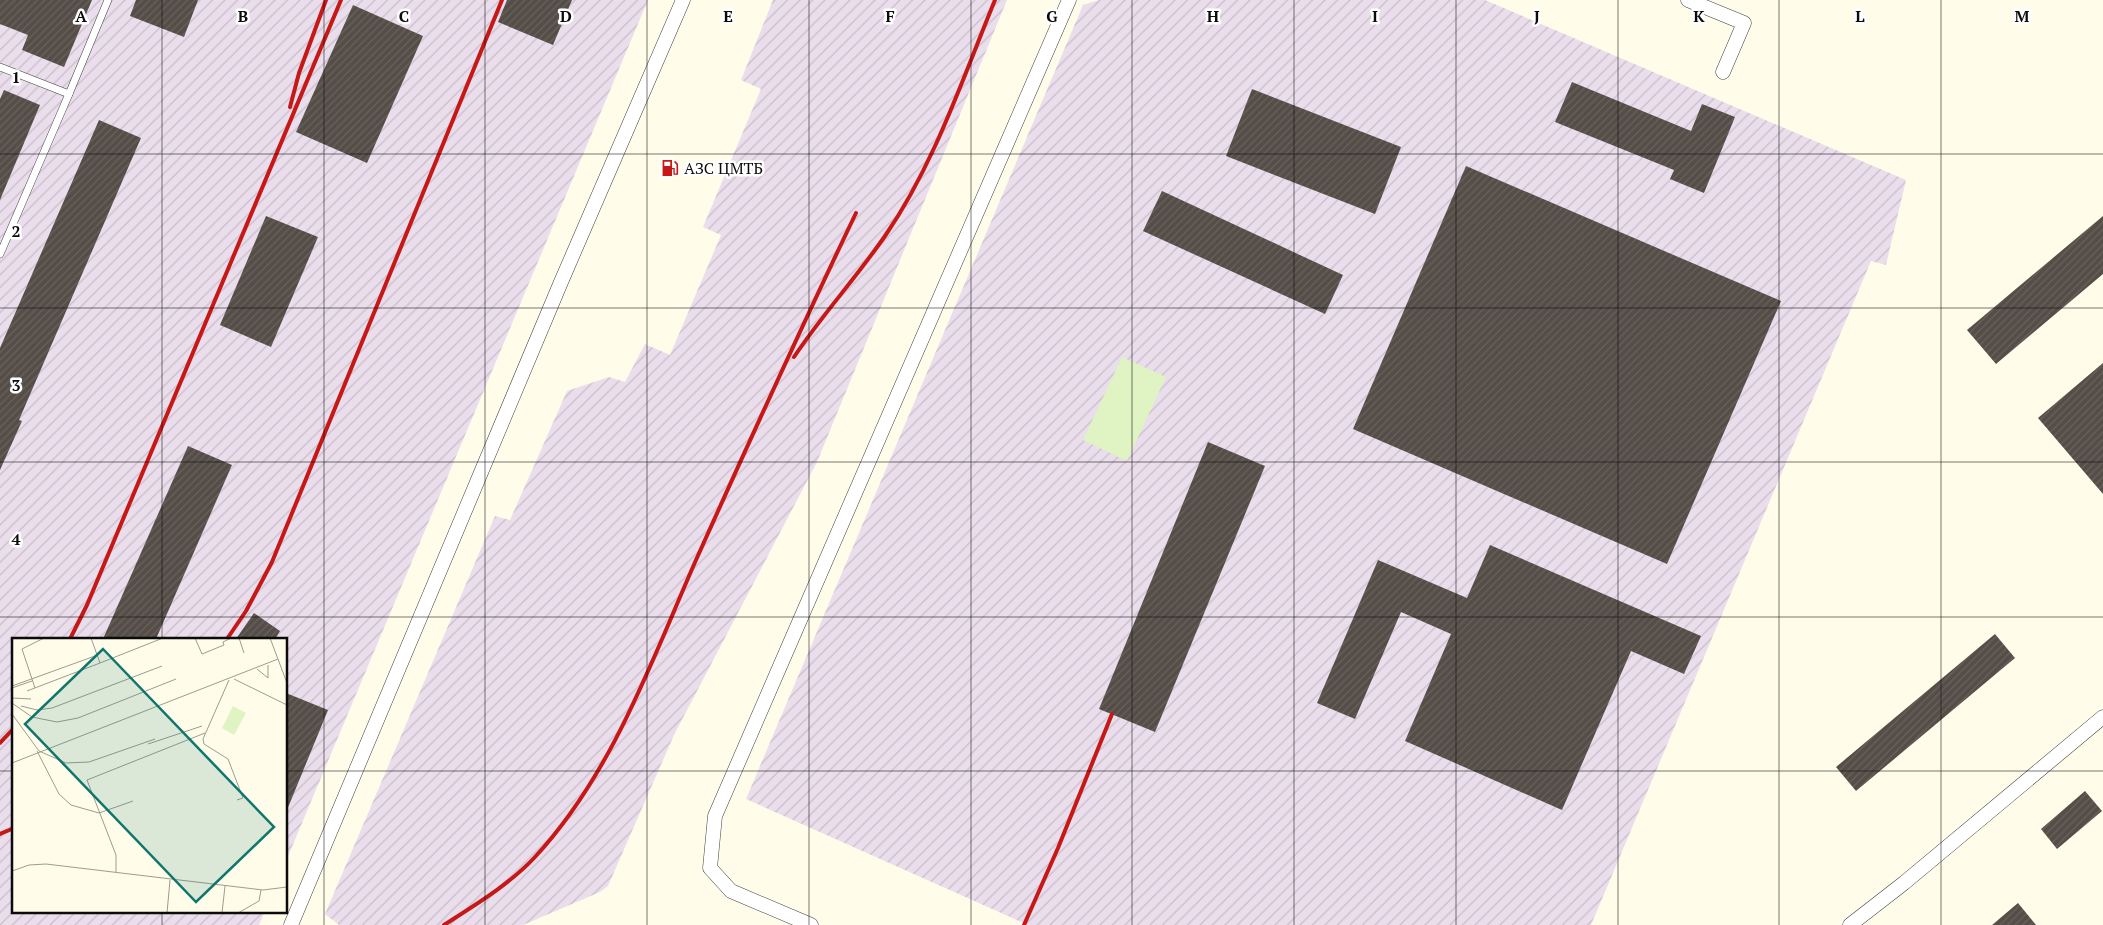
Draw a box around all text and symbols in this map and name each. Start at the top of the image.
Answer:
text: A [75,5,87,27]
text: B [238,5,248,27]
text: C [399,5,409,27]
text: D [560,5,572,27]
text: E [723,5,733,27]
text: F [885,5,895,27]
text: G [1046,5,1058,27]
text: H [1207,5,1219,27]
text: I [1372,5,1378,27]
text: J [1534,5,1540,27]
text: K [1693,5,1705,27]
text: L [1855,5,1865,27]
text: M [2015,5,2030,27]
text: 1 [11,66,21,88]
place label: АЗС ЦМТБ [684,157,763,179]
fuel station icon: АЗС ЦМТБ [660,158,680,178]
text: 2 [11,220,21,242]
text: 3 [11,374,21,396]
text: 4 [11,528,21,550]
inset map [12,638,288,912]

